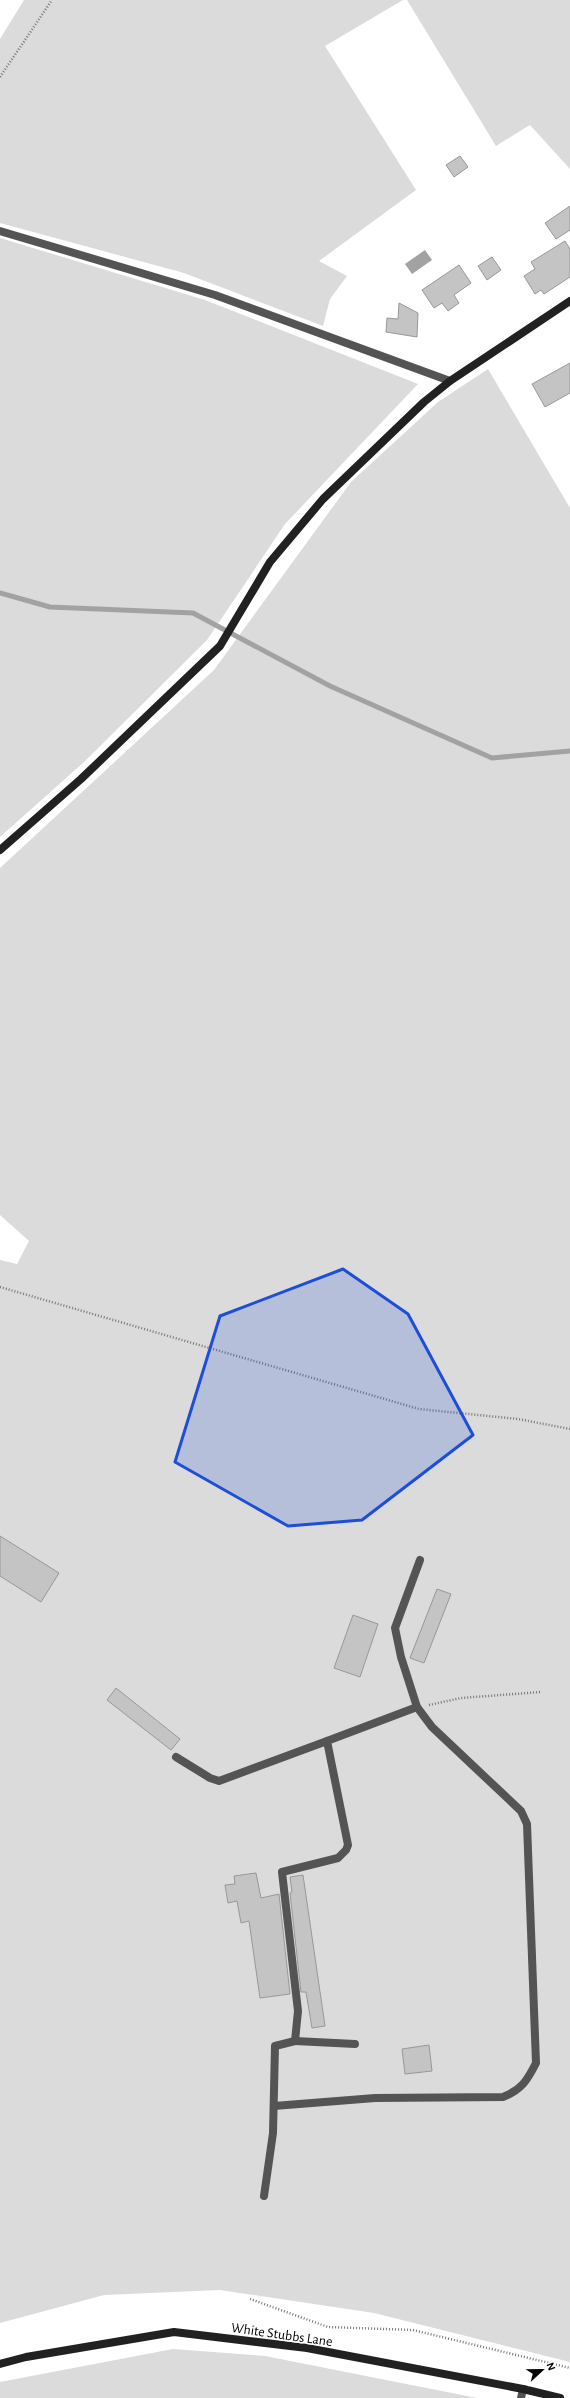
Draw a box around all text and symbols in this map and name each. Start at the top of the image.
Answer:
street label: White Stubbs Lane [230,2321,333,2349]
north arrow [522,2350,562,2390]
text: N [544,2361,557,2372]

